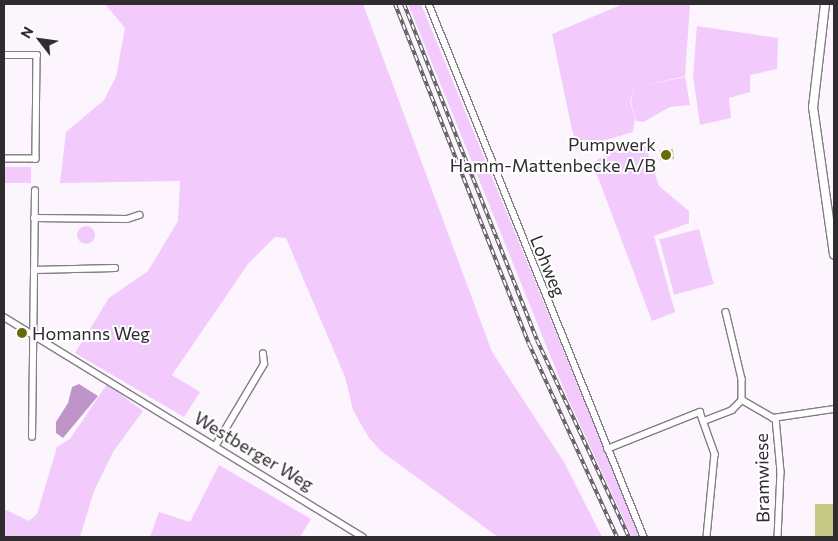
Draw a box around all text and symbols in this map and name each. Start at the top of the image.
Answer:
north arrow [15,15,65,65]
text: N [17,23,37,41]
place label: Pumpwerk Hamm-Mattenbecke A/B [450,134,656,176]
marker: Pumpwerk Hamm-Mattenbecke A/B [660,149,672,161]
street label: Lohweg [526,232,570,300]
place label: Homanns Weg [32,322,150,344]
marker: Homanns Weg [16,327,28,339]
street label: Westberger Weg [190,407,318,495]
street label: Bramwiese [750,433,774,523]

